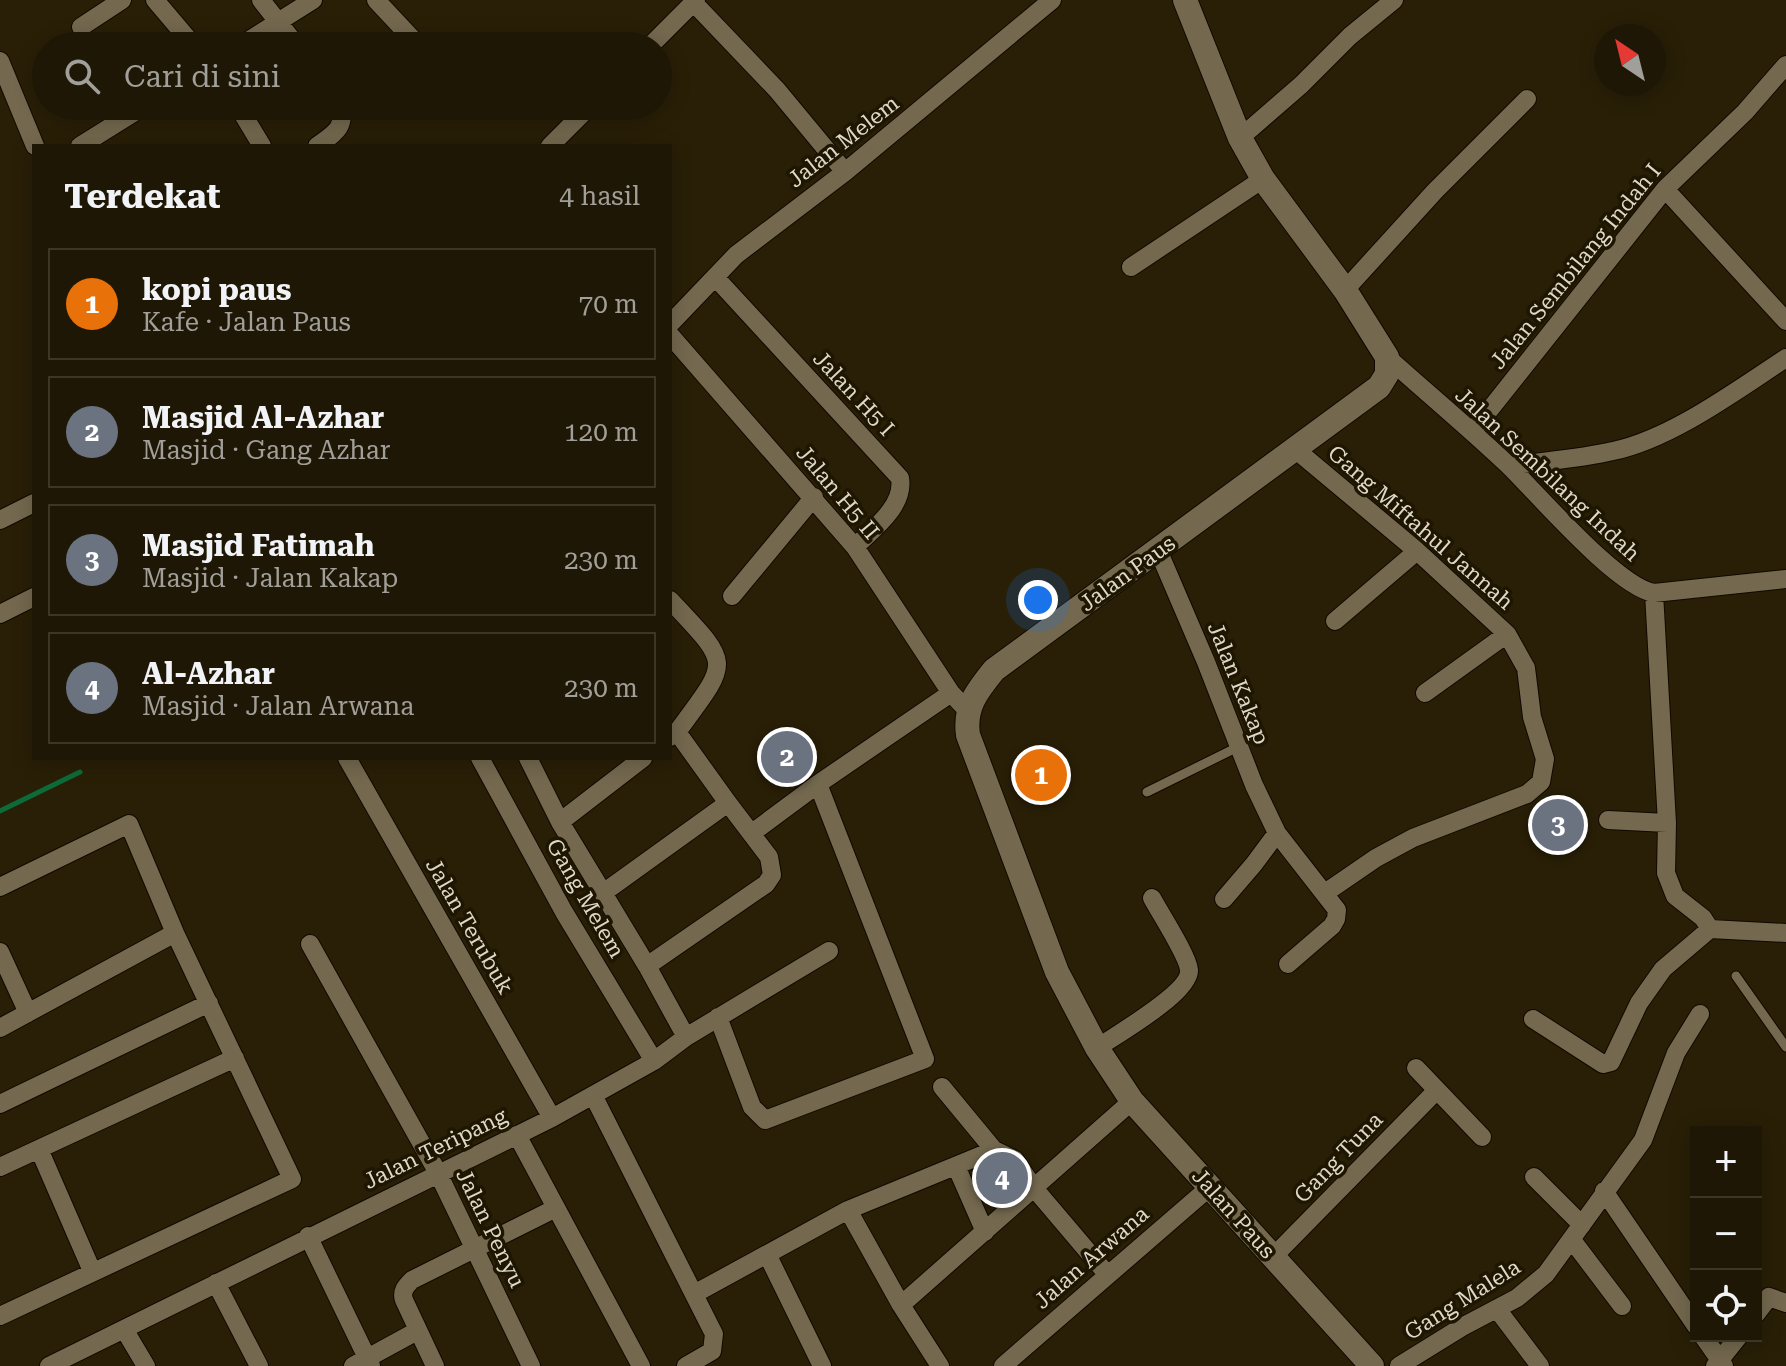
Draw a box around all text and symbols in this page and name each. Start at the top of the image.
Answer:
north arrow [1594,24,1666,96]
search box [32,32,672,120]
icon: search [60,54,104,98]
text: Cari di sini [124,59,280,94]
street label: Jalan Melem [783,90,904,192]
street label: Jalan Sembilang Indah I [1485,159,1666,374]
text: Terdekat [64,176,220,216]
text: 4 hasil [559,181,640,211]
text: kopi paus [142,272,292,307]
text: 1 [85,289,99,319]
text: 70 m [579,289,638,319]
text: Kafe · Jalan Paus [142,307,351,337]
street label: Jalan H5 I [808,346,899,441]
street label: Jalan Sembilang Indah [1450,382,1645,566]
text: Masjid Al-Azhar [142,400,385,435]
text: 2 [85,417,99,447]
text: 120 m [564,417,638,447]
text: Masjid · Gang Azhar [142,435,390,465]
street label: Jalan H5 II [791,440,884,544]
street label: Gang Miftahul Jannah [1323,440,1518,615]
text: Masjid Fatimah [142,528,375,563]
street label: Jalan Paus [1075,530,1180,616]
text: 3 [85,545,99,575]
text: 230 m [564,545,638,575]
text: Masjid · Jalan Kakap [142,563,398,593]
your location [1018,580,1058,620]
street label: Jalan Kakap [1203,619,1274,748]
text: Al-Azhar [142,656,275,691]
text: 4 [85,673,99,703]
text: 230 m [564,673,638,703]
text: Masjid · Jalan Arwana [142,691,414,721]
pin: 2 [761,727,813,787]
pin: 1 [1015,745,1067,805]
pin: 3 [1532,795,1584,855]
street label: Gang Melem [541,834,630,962]
street label: Jalan Terubuk [421,854,518,998]
street label: Jalan Teripang [359,1103,511,1194]
street label: Gang Tuna [1289,1107,1388,1208]
map controls [1690,1126,1762,1342]
button: + [1690,1126,1762,1198]
pin: 4 [976,1148,1028,1208]
street label: Jalan Paus [1187,1163,1280,1263]
street label: Jalan Penyu [451,1165,530,1292]
button: − [1690,1198,1762,1270]
street label: Jalan Arwana [1029,1201,1154,1314]
street label: Gang Malela [1400,1254,1525,1345]
button: locate [1690,1270,1762,1342]

